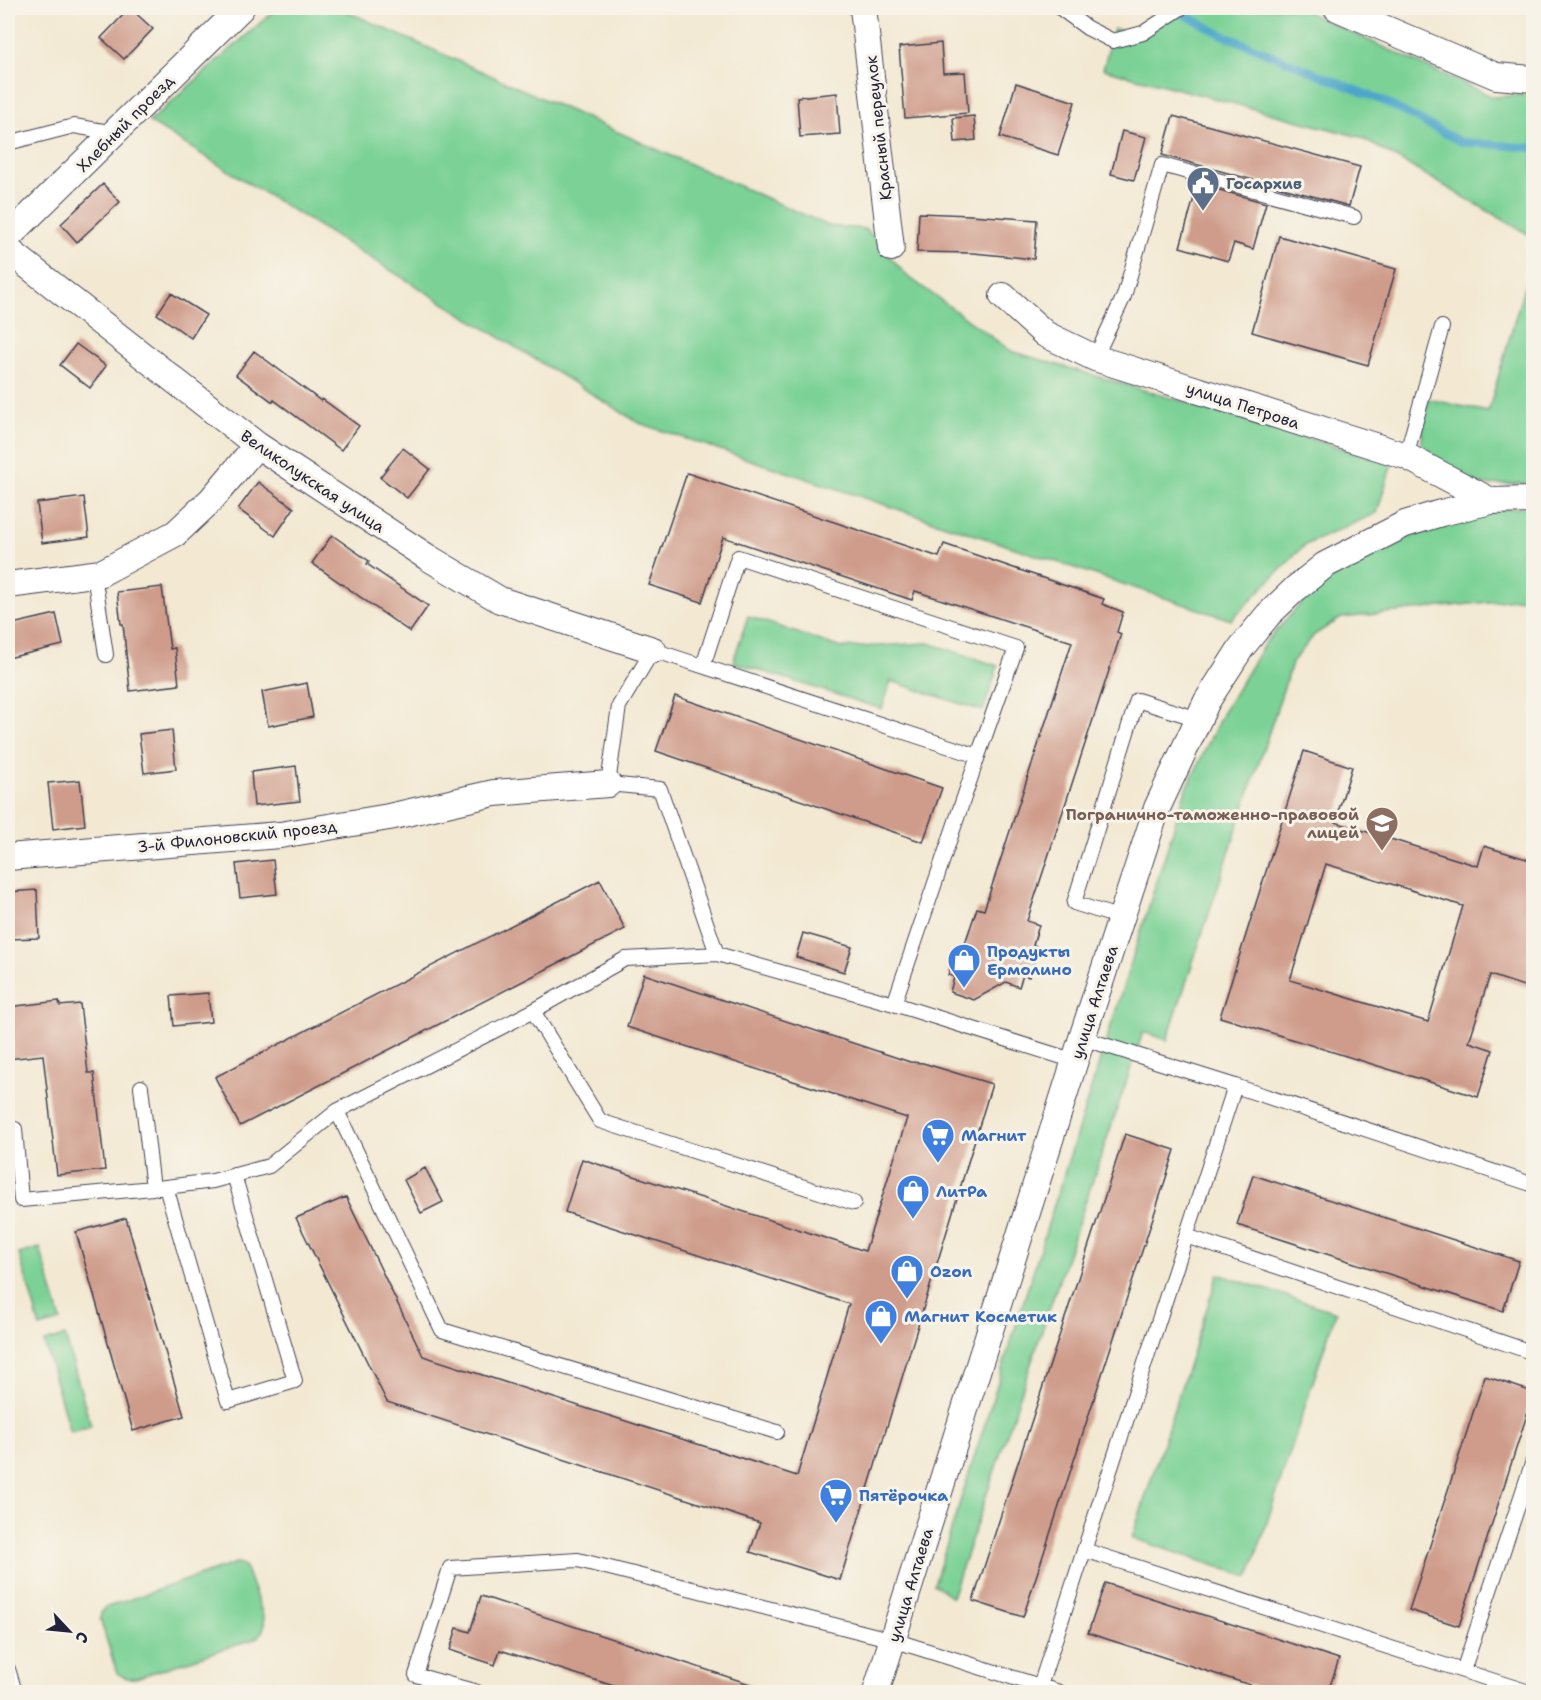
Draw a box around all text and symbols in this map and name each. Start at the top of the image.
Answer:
street label: Красный переулок [860,54,897,201]
street label: Хлебный проезд [72,70,179,177]
public building icon: Госархив [1185,165,1221,212]
place label: Госархив [1226,173,1302,194]
street label: улица Петрова [1183,377,1302,434]
street label: Великолукская улица [237,425,389,538]
place label: Погранично-таможенно-правовой лицей [1066,804,1359,843]
school or university icon: Погранично-таможенно-правовой лицей [1364,805,1400,852]
street label: 3-й Филоновский проезд [136,816,338,857]
place label: Продукты Ермолино [987,941,1072,980]
shop icon: Продукты Ермолино [946,942,982,989]
street label: улица Алтаева [1066,943,1123,1062]
supermarket icon: Магнит [920,1117,956,1164]
place label: Магнит [961,1125,1027,1146]
shop icon: ЛитРа [895,1173,931,1220]
place label: ЛитРа [936,1181,987,1202]
shop icon: Ozon [889,1253,925,1300]
place label: Ozon [930,1261,973,1282]
shop icon: Магнит Косметик [863,1298,899,1345]
place label: Магнит Косметик [904,1306,1057,1327]
supermarket icon: Пятёрочка [818,1477,854,1524]
place label: Пятёрочка [859,1485,948,1506]
street label: улица Алтаева [883,1525,938,1645]
north arrow [39,1601,99,1661]
text: С [70,1628,94,1647]

